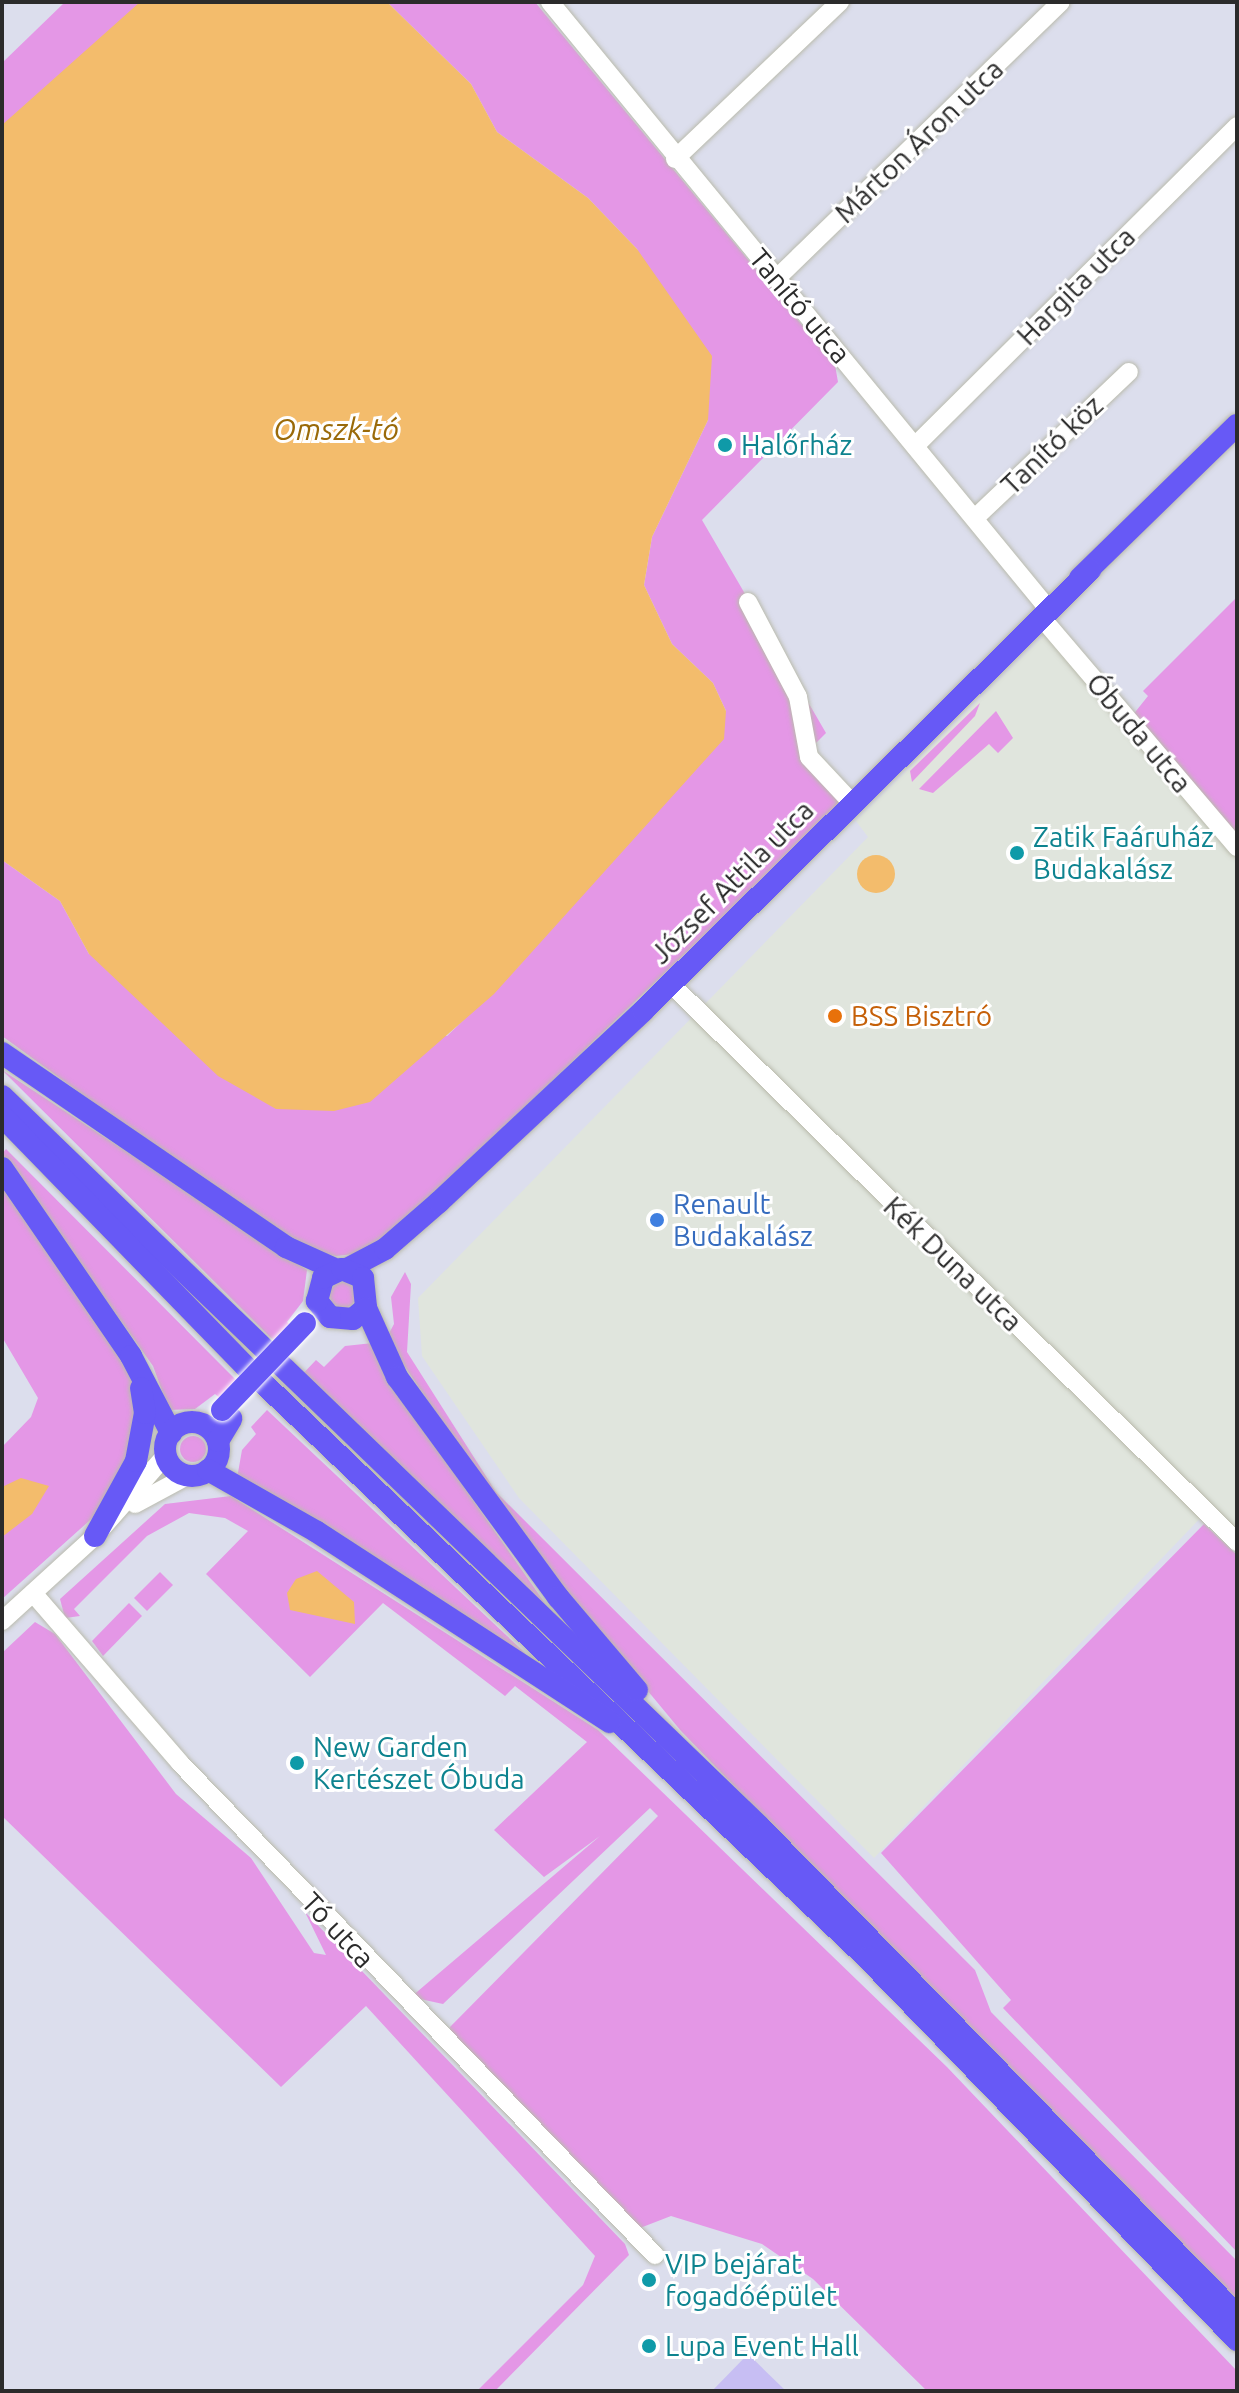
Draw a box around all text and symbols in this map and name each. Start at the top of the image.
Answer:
street label: Márton Áron utca [828,52,1010,230]
street label: Hargita utca [1010,220,1142,352]
street label: Tanító utca [742,242,858,370]
street label: Tanító köz [994,388,1110,502]
water label: Omszk-tó [273,411,399,447]
place label: Halőrház [741,428,852,462]
marker: Halőrház [716,436,734,454]
street label: Óbuda utca [1079,666,1199,800]
street label: József Attila utca [643,793,821,971]
place label: Zatik Faáruház Budakalász [1033,820,1214,886]
marker: Zatik Faáruház Budakalász [1008,844,1026,862]
place label: BSS Bisztró [851,999,992,1033]
marker: BSS Bisztró [826,1007,844,1025]
place label: Renault Budakalász [673,1187,813,1253]
street label: Kék Duna utca [877,1190,1029,1338]
marker: Renault Budakalász [648,1211,666,1229]
place label: New Garden Kertészet Óbuda [313,1730,525,1796]
marker: New Garden Kertészet Óbuda [288,1754,306,1772]
street label: Tó utca [295,1885,381,1975]
place label: VIP bejárat fogadóépület [665,2247,837,2313]
marker: VIP bejárat fogadóépület [640,2271,658,2289]
place label: Lupa Event Hall [665,2329,859,2363]
marker: Lupa Event Hall [640,2337,658,2355]

